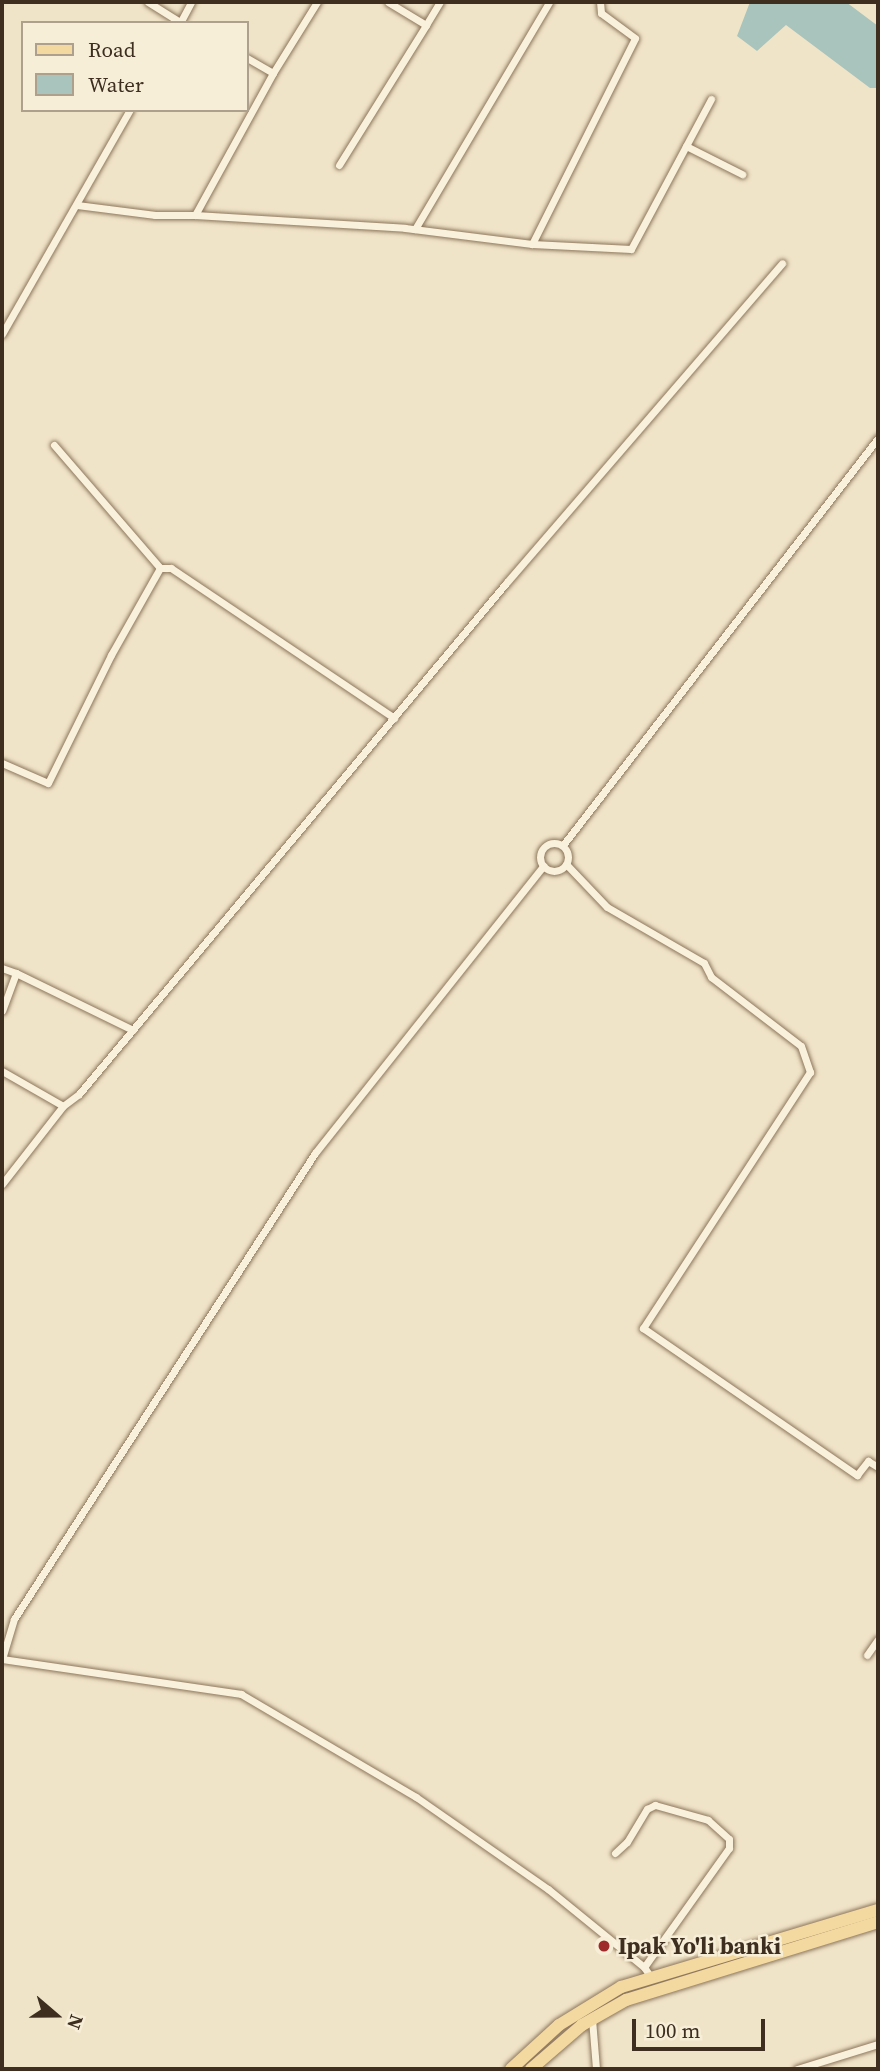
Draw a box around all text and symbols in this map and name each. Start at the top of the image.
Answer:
legend [21,21,248,112]
text: Road [88,35,136,64]
text: Water [88,70,144,99]
place label: Ipak Yo'li banki [618,1932,781,1960]
marker: Ipak Yo'li banki [596,1938,612,1954]
north arrow [21,1980,91,2050]
scale bar [635,2004,768,2048]
text: N [61,2011,90,2033]
text: 100 m [645,2016,700,2045]

